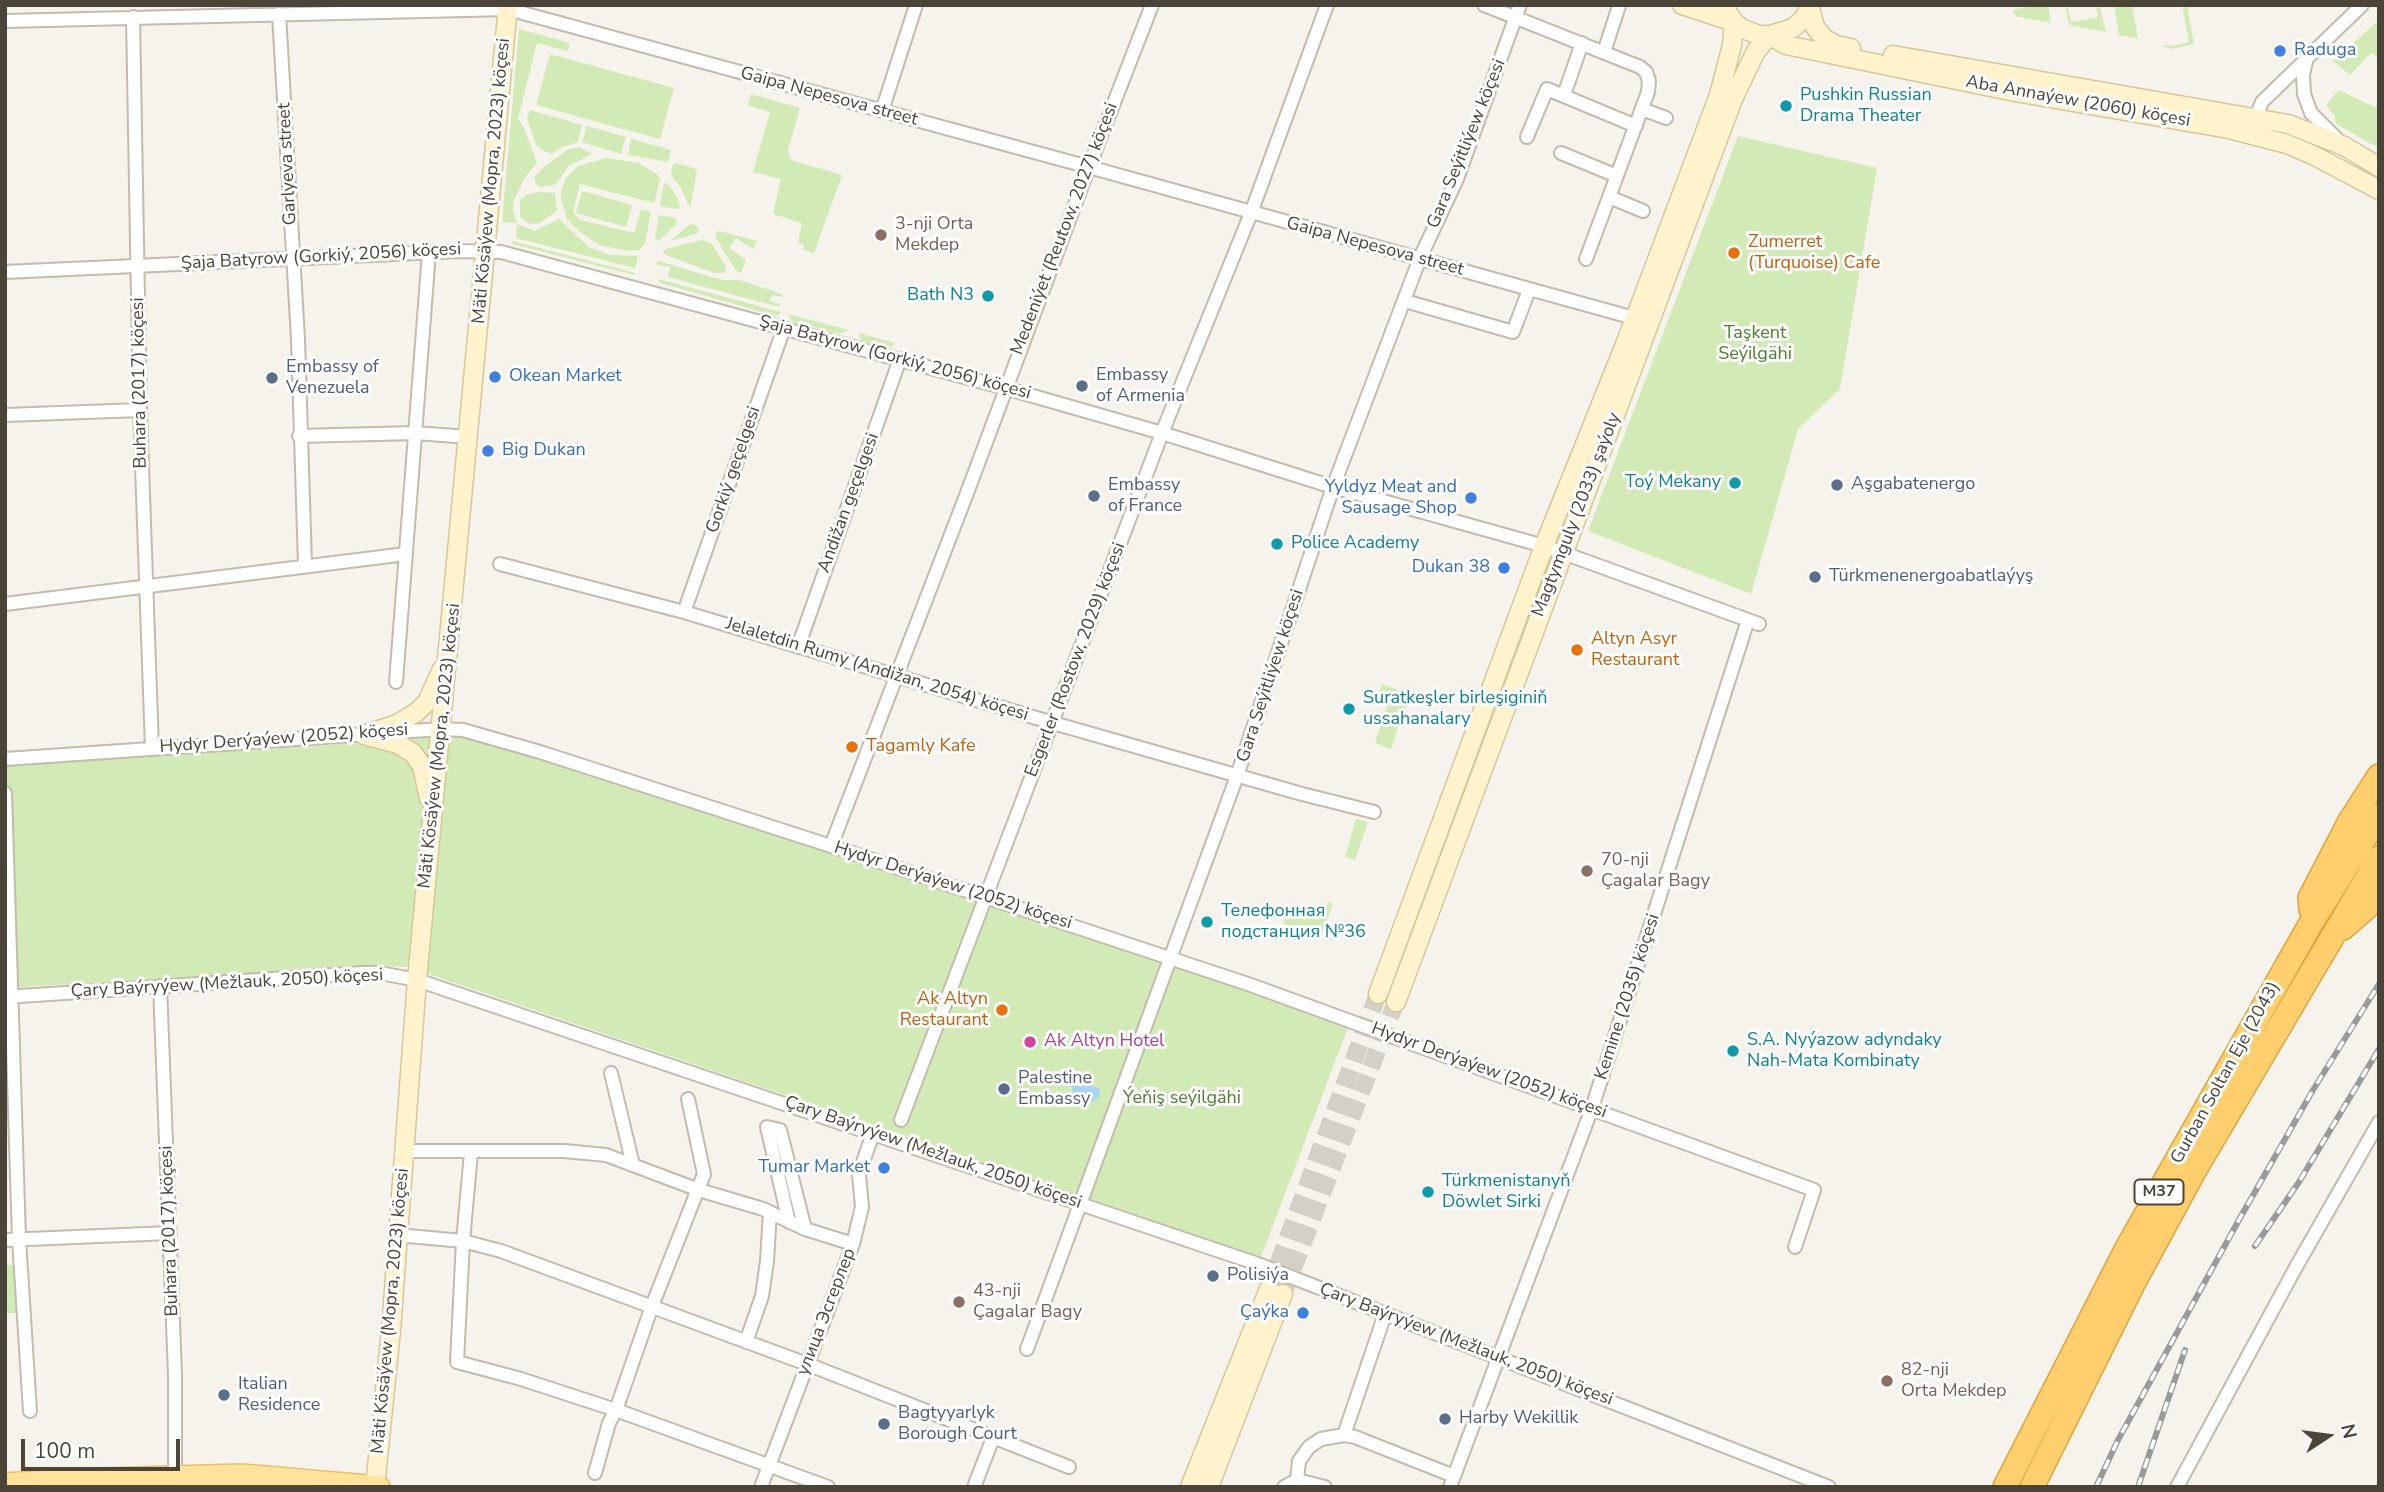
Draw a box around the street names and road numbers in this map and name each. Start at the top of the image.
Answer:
street label: Mäti Kösäýew (Mopra, 2023) köçesi [469,37,515,325]
street label: Gara Seýitliýew köçesi [1423,56,1511,232]
street label: Gaipa Nepesova street [738,63,920,131]
street label: Aba Annaýew (2060) köçesi [1964,72,2192,132]
street label: Medeniýet (Reutow, 2027) köçesi [1007,100,1123,358]
street label: Garlyeva street [274,102,302,226]
street label: Gaipa Nepesova street [1284,213,1466,281]
street label: Şaja Batyrow (Gorkiý, 2056) köçesi [180,239,462,275]
street label: Buhara (2017) köçesi [128,297,152,469]
street label: Şaja Batyrow (Gorkiý, 2056) köçesi [757,311,1033,405]
street label: Gorkiý geçelgesi [702,404,766,536]
street label: Magtymguly (2033) şaýoly [1528,410,1626,620]
street label: Andižan geçelgesi [814,430,884,576]
street label: Esgerler (Rostow, 2029) köçesi [1021,540,1131,780]
street label: Gara Seýitliýew köçesi [1233,587,1309,765]
street label: Mäti Kösäýew (Mopra, 2023) köçesi [414,602,466,890]
street label: Jelaletdin Rumy (Andižan, 2054) köçesi [723,614,1031,726]
street label: Hydyr Derýaýew (2052) köçesi [159,720,409,758]
street label: Hydyr Derýaýew (2052) köçesi [831,837,1075,935]
street label: Kemine (2035) köçesi [1591,911,1665,1083]
street label: Çary Baýryýew (Mežlauk, 2050) köçesi [70,965,384,1003]
street label: Gurban Soltan Eje (2043) [2167,978,2285,1168]
street label: Hydyr Derýaýew (2052) köçesi [1368,1018,1610,1124]
street label: Çary Baýryýew (Mežlauk, 2050) köçesi [782,1092,1084,1214]
street label: Buhara (2017) köçesi [156,1145,184,1317]
street label: Mäti Kösäýew (Mopra, 2023) köçesi [368,1167,414,1455]
road number: M37 [2134,1180,2184,1204]
street label: улица Эсгерлер [793,1245,861,1379]
street label: Çary Baýryýew (Mežlauk, 2050) köçesi [1316,1279,1616,1411]

